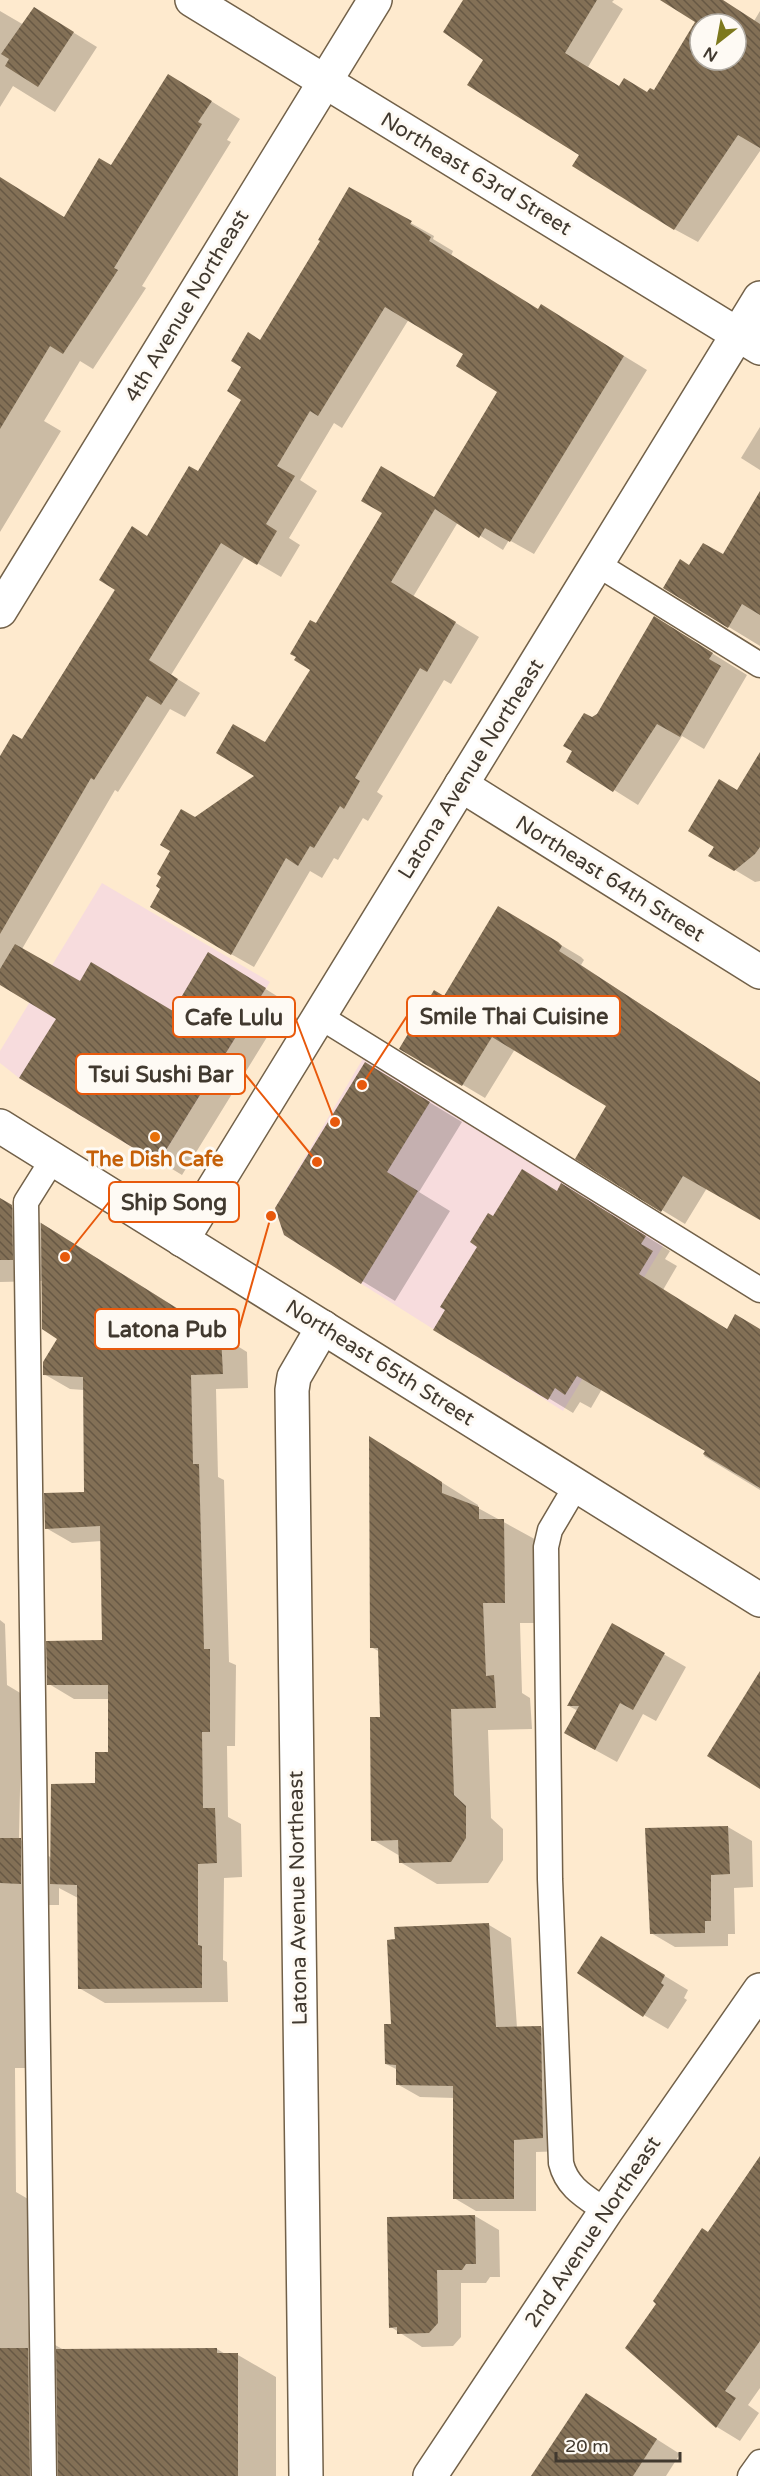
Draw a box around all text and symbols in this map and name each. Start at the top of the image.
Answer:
north arrow [688,12,748,72]
text: N [700,42,721,66]
street label: Northeast 63rd Street [376,107,576,241]
street label: 4th Avenue Northeast [120,205,254,407]
street label: Latona Avenue Northeast [393,654,549,884]
street label: Northeast 64th Street [511,811,709,947]
callout: Smile Thai Cuisine [407,996,620,1036]
callout: Cafe Lulu [173,997,295,1037]
text: Smile Thai Cuisine [420,1004,608,1030]
text: Cafe Lulu [185,1005,283,1031]
callout: Tsui Sushi Bar [76,1054,245,1094]
text: Tsui Sushi Bar [88,1062,234,1088]
marker: The Dish Cafe [148,1130,162,1144]
place label: The Dish Cafe [85,1147,224,1172]
callout: Ship Song [109,1182,239,1222]
text: Ship Song [121,1190,227,1216]
street label: Northeast 65th Street [281,1295,479,1431]
callout: Latona Pub [95,1309,239,1349]
text: Latona Pub [107,1317,227,1343]
street label: Latona Avenue Northeast [283,1770,313,2026]
street label: 2nd Avenue Northeast [520,2132,666,2332]
scale bar [556,2425,680,2463]
text: 20 m [565,2435,609,2457]

